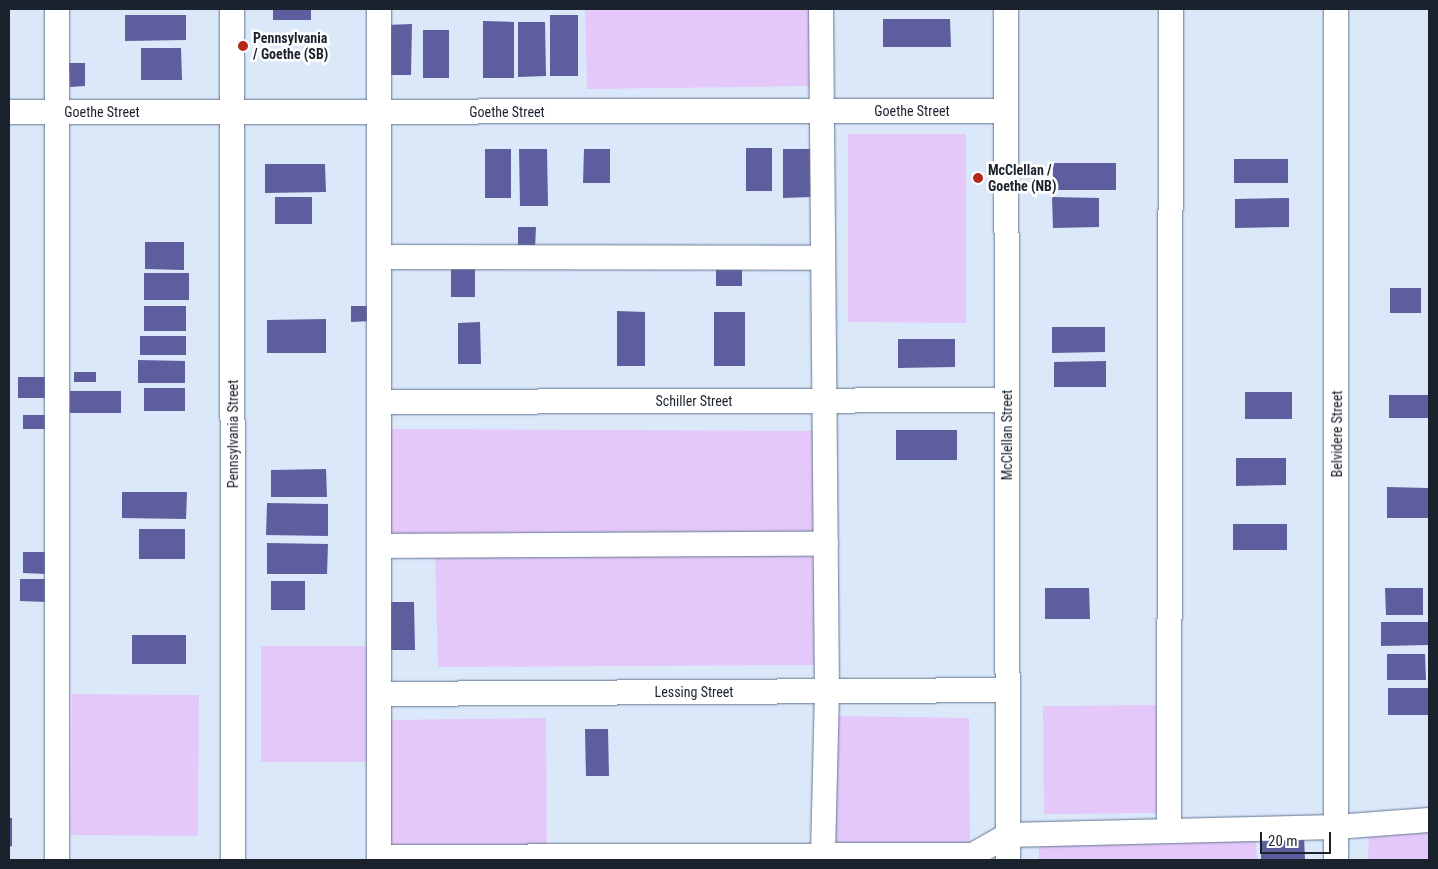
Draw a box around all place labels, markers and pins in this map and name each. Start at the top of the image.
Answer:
place label: Pennsylvania / Goethe (SB) [253,30,328,62]
marker: Pennsylvania / Goethe (SB) [237,40,249,52]
place label: McClellan / Goethe (NB) [988,162,1056,194]
marker: McClellan / Goethe (NB) [972,172,984,184]

